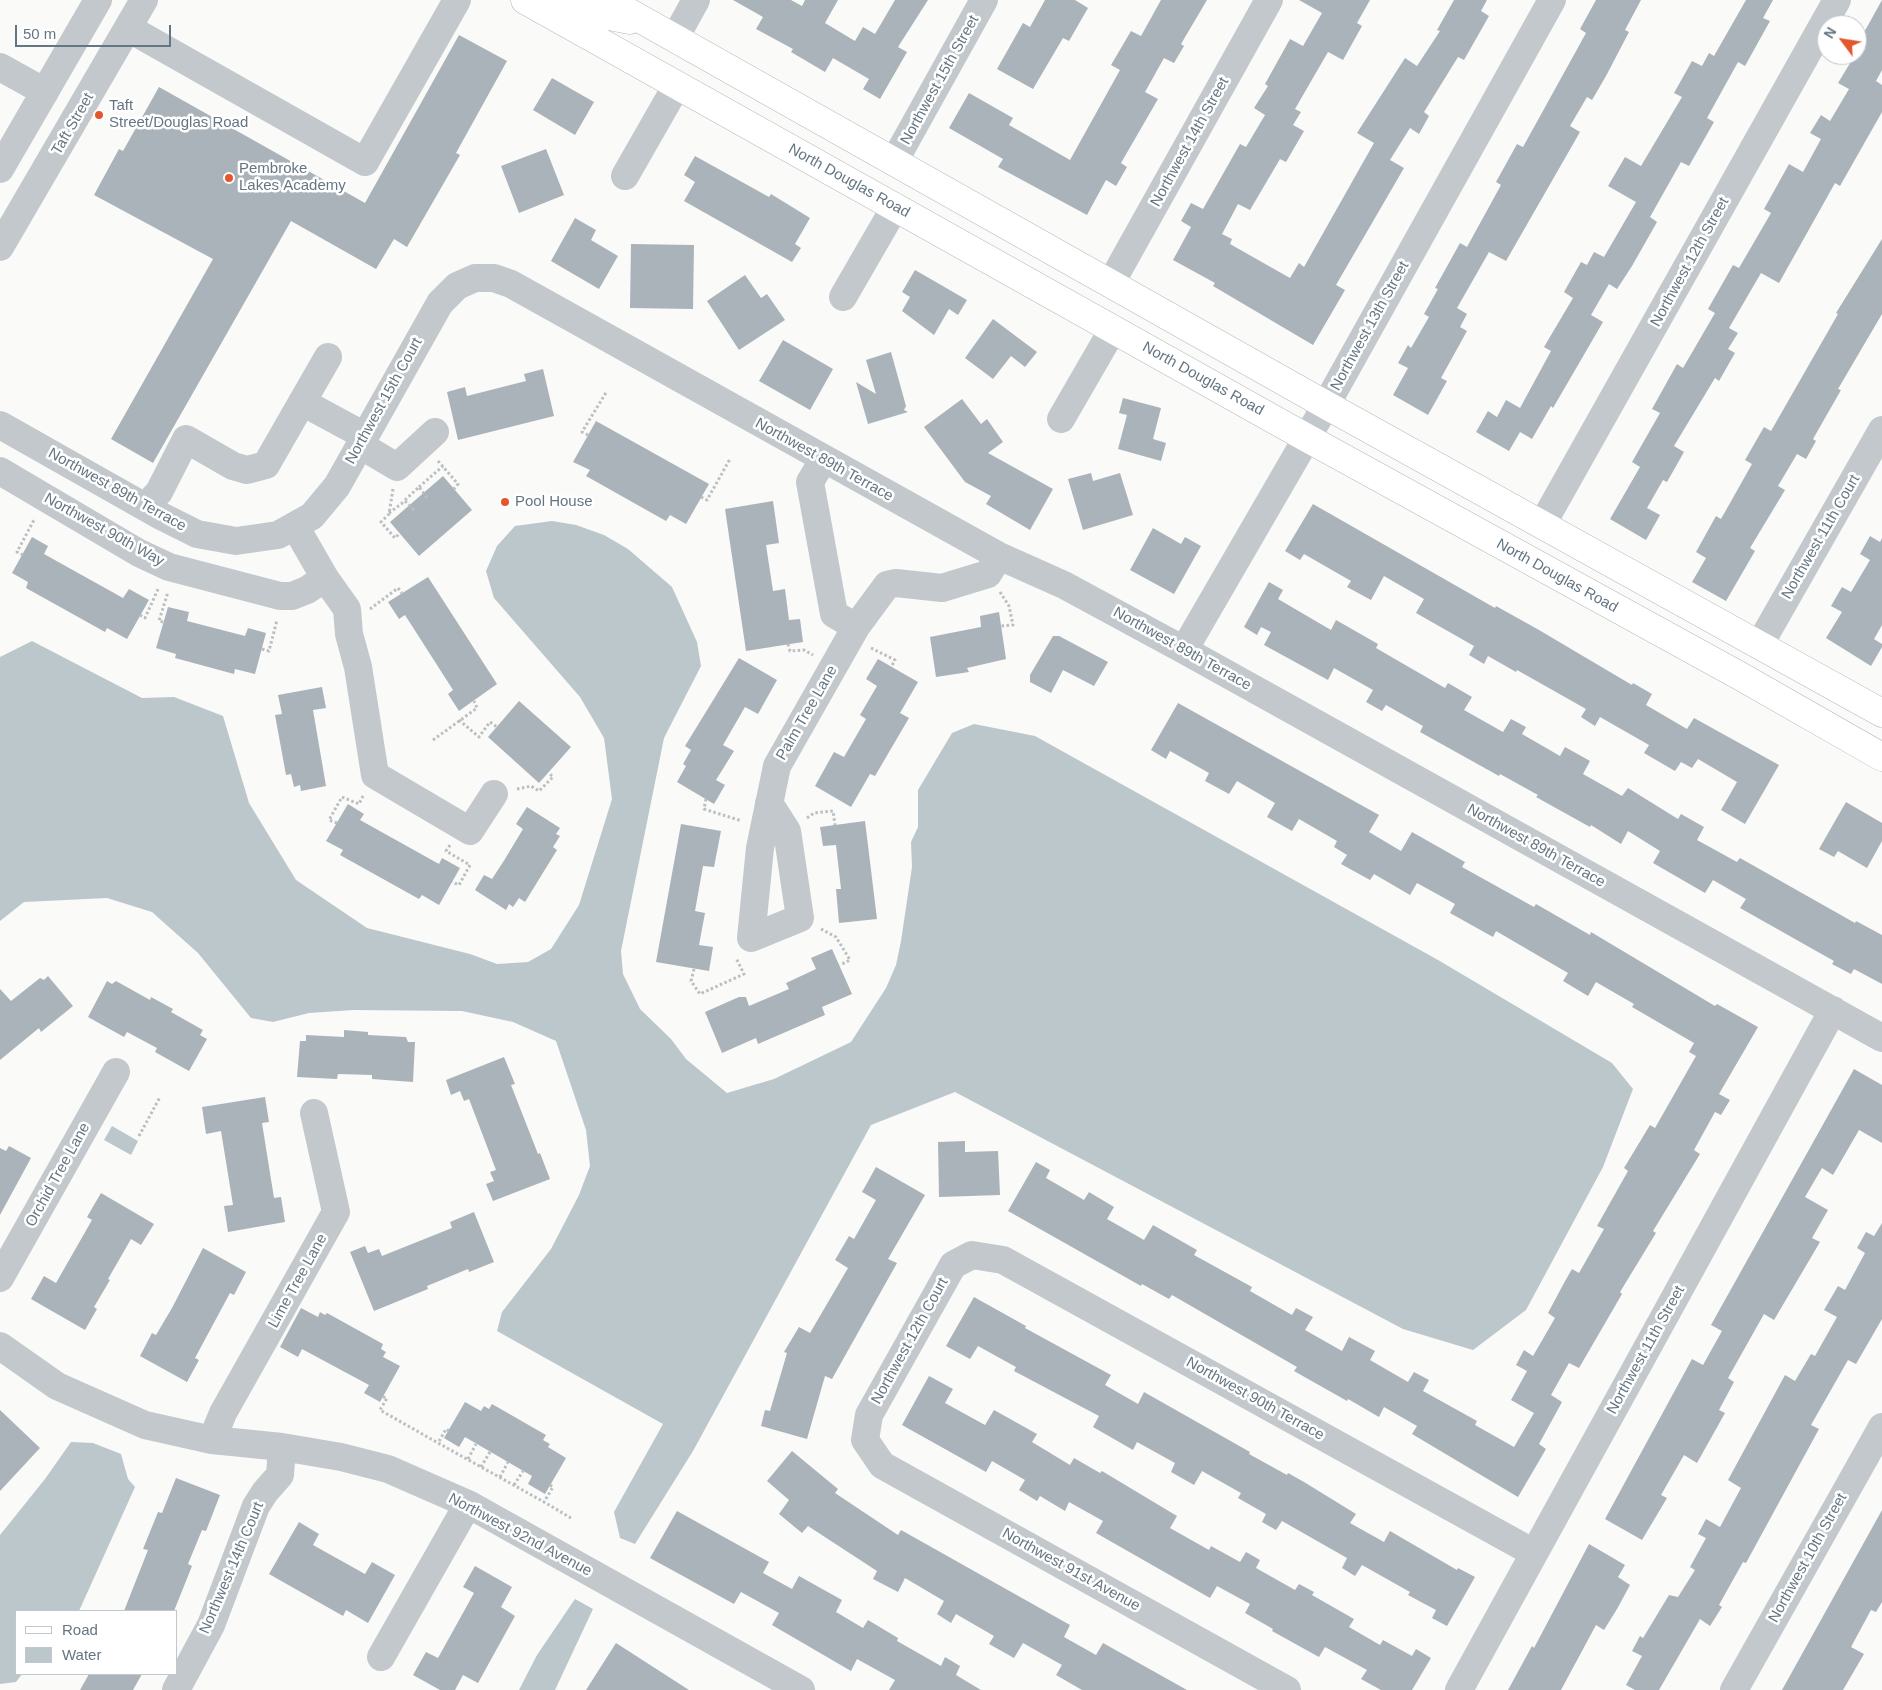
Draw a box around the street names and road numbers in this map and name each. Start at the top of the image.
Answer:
street label: Northwest 15th Street [897,12,983,148]
street label: Northwest 14th Street [1147,74,1233,210]
street label: Taft Street [48,90,98,158]
street label: North Douglas Road [785,140,913,222]
street label: Northwest 12th Street [1647,194,1733,330]
street label: Northwest 13th Street [1327,258,1413,394]
street label: Northwest 15th Court [342,335,426,467]
street label: North Douglas Road [1139,338,1267,420]
street label: Northwest 89th Terrace [752,415,896,505]
street label: Northwest 89th Terrace [45,445,189,535]
street label: Northwest 11th Court [1778,472,1864,602]
street label: Northwest 90th Way [41,490,167,570]
street label: North Douglas Road [1493,535,1621,617]
street label: Northwest 89th Terrace [1110,604,1254,694]
street label: Palm Tree Lane [773,663,841,763]
street label: Northwest 89th Terrace [1464,801,1608,891]
street label: Orchid Tree Lane [22,1120,94,1230]
street label: Lime Tree Lane [265,1231,331,1331]
street label: Northwest 12th Court [868,1275,952,1407]
street label: Northwest 11th Street [1603,1283,1689,1417]
street label: Northwest 90th Terrace [1183,1354,1327,1444]
street label: Northwest 92nd Avenue [445,1490,595,1580]
street label: Northwest 10th Street [1765,1490,1851,1626]
street label: Northwest 14th Court [196,1499,268,1637]
street label: Northwest 91st Avenue [999,1525,1143,1615]

